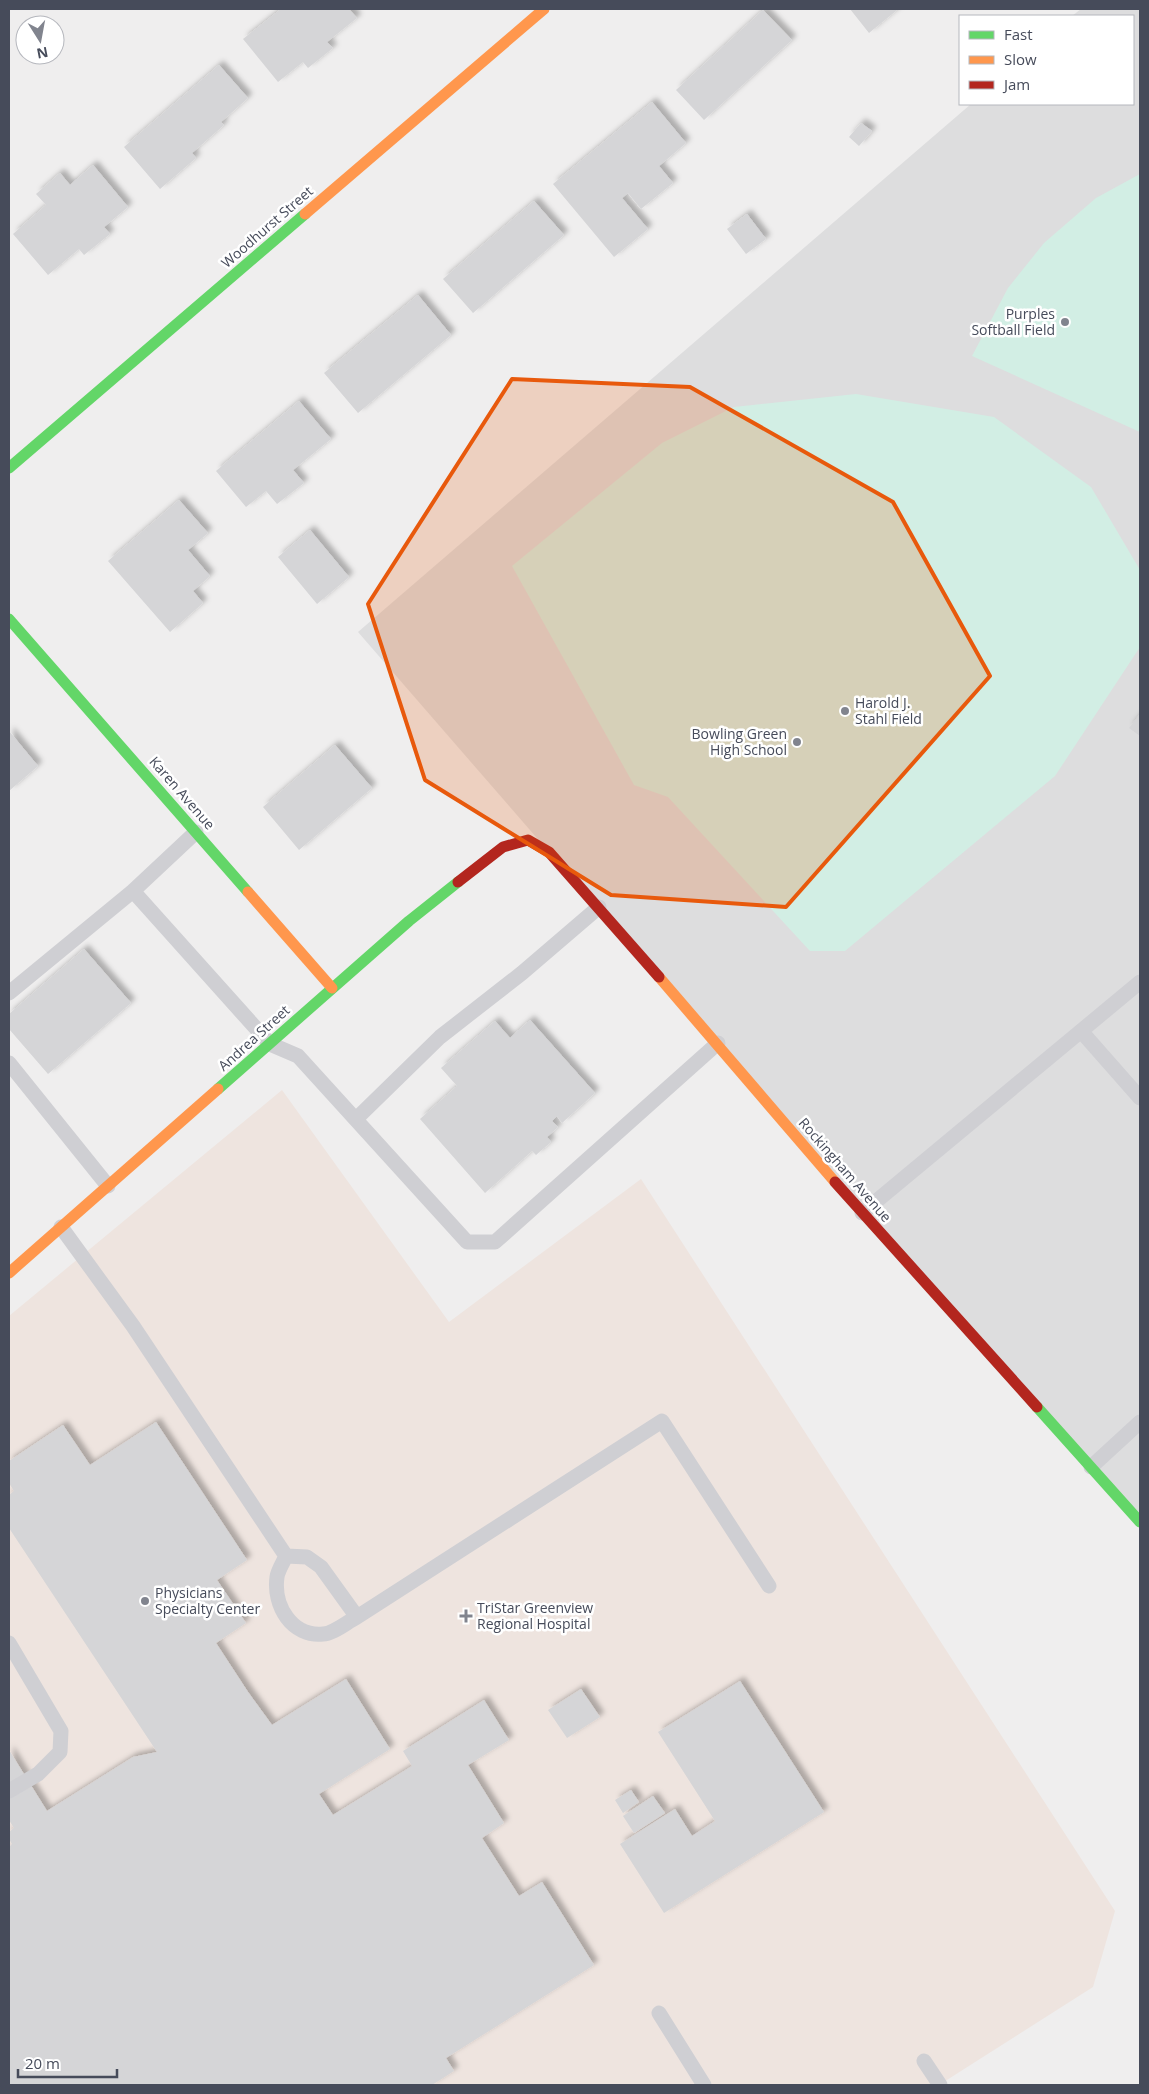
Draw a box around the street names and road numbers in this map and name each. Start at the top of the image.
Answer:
street label: Woodhurst Street [217,182,317,272]
street label: Karen Avenue [145,752,219,833]
street label: Andrea Street [214,1000,294,1075]
street label: Rockingham Avenue [795,1113,896,1226]

